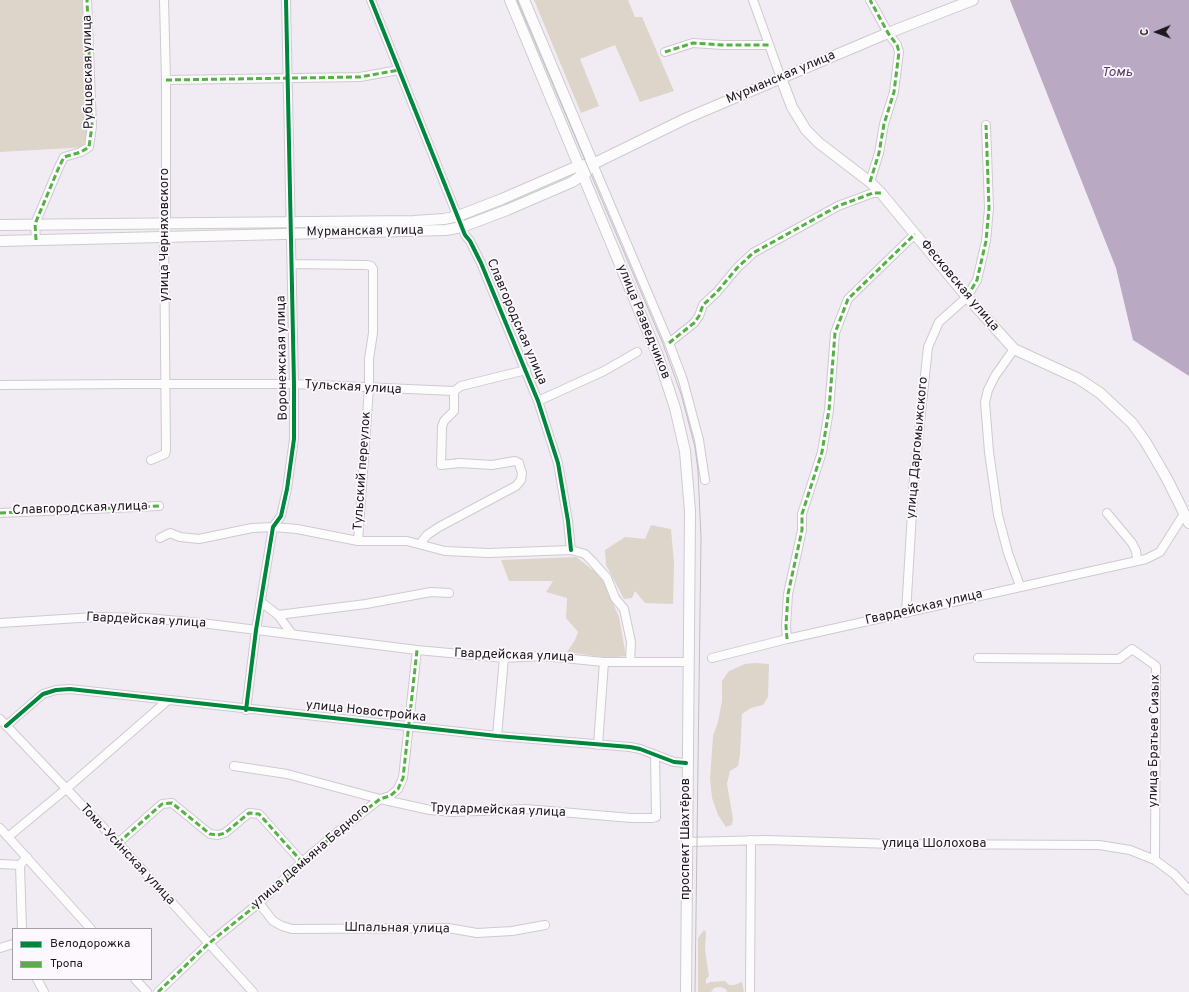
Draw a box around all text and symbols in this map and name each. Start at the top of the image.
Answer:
north arrow [1137,12,1177,52]
street label: Рубцовская улица [80,15,98,129]
text: С [1138,29,1152,36]
street label: Мурманская улица [724,48,838,108]
water label: Томь [1102,65,1132,81]
street label: улица Черняховского [157,168,173,302]
street label: Мурманская улица [306,223,424,241]
street label: Фесковская улица [916,237,1002,335]
street label: Славгородская улица [482,257,550,387]
street label: улица Разведчиков [613,262,673,382]
street label: Воронежская улица [274,295,292,421]
street label: улица Даргомыжского [904,376,932,520]
street label: Тульская улица [304,378,402,398]
street label: Тульский переулок [351,411,375,531]
street label: Славгородская улица [12,499,148,519]
street label: Гвардейская улица [864,587,984,629]
street label: Гвардейская улица [86,610,206,632]
street label: Гвардейская улица [454,646,574,666]
street label: улица Братьев Сизых [1146,674,1164,808]
street label: улица Новостройка [305,698,427,726]
street label: проспект Шахтёров [678,778,694,900]
street label: Томь-Усинская улица [76,801,178,909]
street label: улица Демьяна Бедного [249,801,373,913]
street label: Трудармейская улица [430,801,566,821]
street label: улица Шолохова [882,836,986,852]
street label: Шпальная улица [344,920,450,938]
legend [12,928,152,980]
text: Велодорожка [50,936,130,952]
text: Тропа [50,956,83,972]

